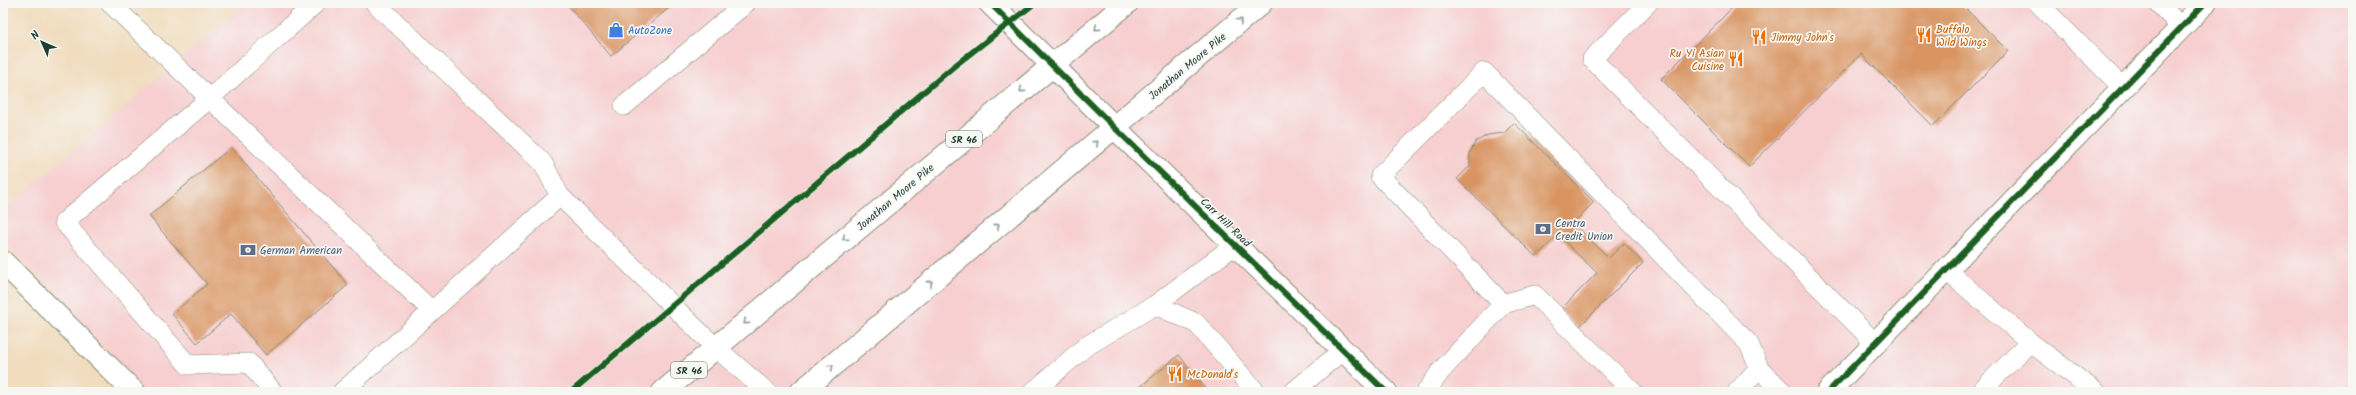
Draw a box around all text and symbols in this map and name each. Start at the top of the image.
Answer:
one-way arrow [1235,18,1243,25]
shop icon: AutoZone [607,21,625,39]
place label: Buffalo Wild Wings [1936,21,1987,52]
north arrow [22,22,62,62]
place label: AutoZone [628,22,672,40]
one-way arrow [1095,23,1102,30]
restaurant icon: Buffalo Wild Wings [1915,26,1933,44]
text: N [27,27,44,44]
restaurant icon: Jimmy John's [1750,28,1768,46]
street label: Jonathan Moore Pike [1145,29,1231,105]
place label: Jimmy John's [1771,29,1834,47]
place label: Ru Yi Asian Cuisine [1670,45,1724,76]
restaurant icon: Ru Yi Asian Cuisine [1727,50,1745,68]
one-way arrow [1019,86,1027,93]
road number: SR 46 [946,131,982,147]
one-way arrow [1092,140,1099,147]
street label: Jonathan Moore Pike [853,160,939,236]
street label: Carr Hill Road [1196,194,1255,252]
place label: Centra Credit Union [1555,215,1613,246]
bank icon: Centra Credit Union [1534,220,1552,238]
one-way arrow [992,224,1000,231]
one-way arrow [843,234,850,241]
bank icon: German American [239,241,257,259]
place label: German American [260,242,342,260]
one-way arrow [925,280,933,287]
one-way arrow [743,317,750,324]
road number: SR 46 [671,362,707,378]
one-way arrow [826,364,833,371]
restaurant icon: McDonald's [1166,365,1184,383]
place label: McDonald's [1187,366,1238,384]

